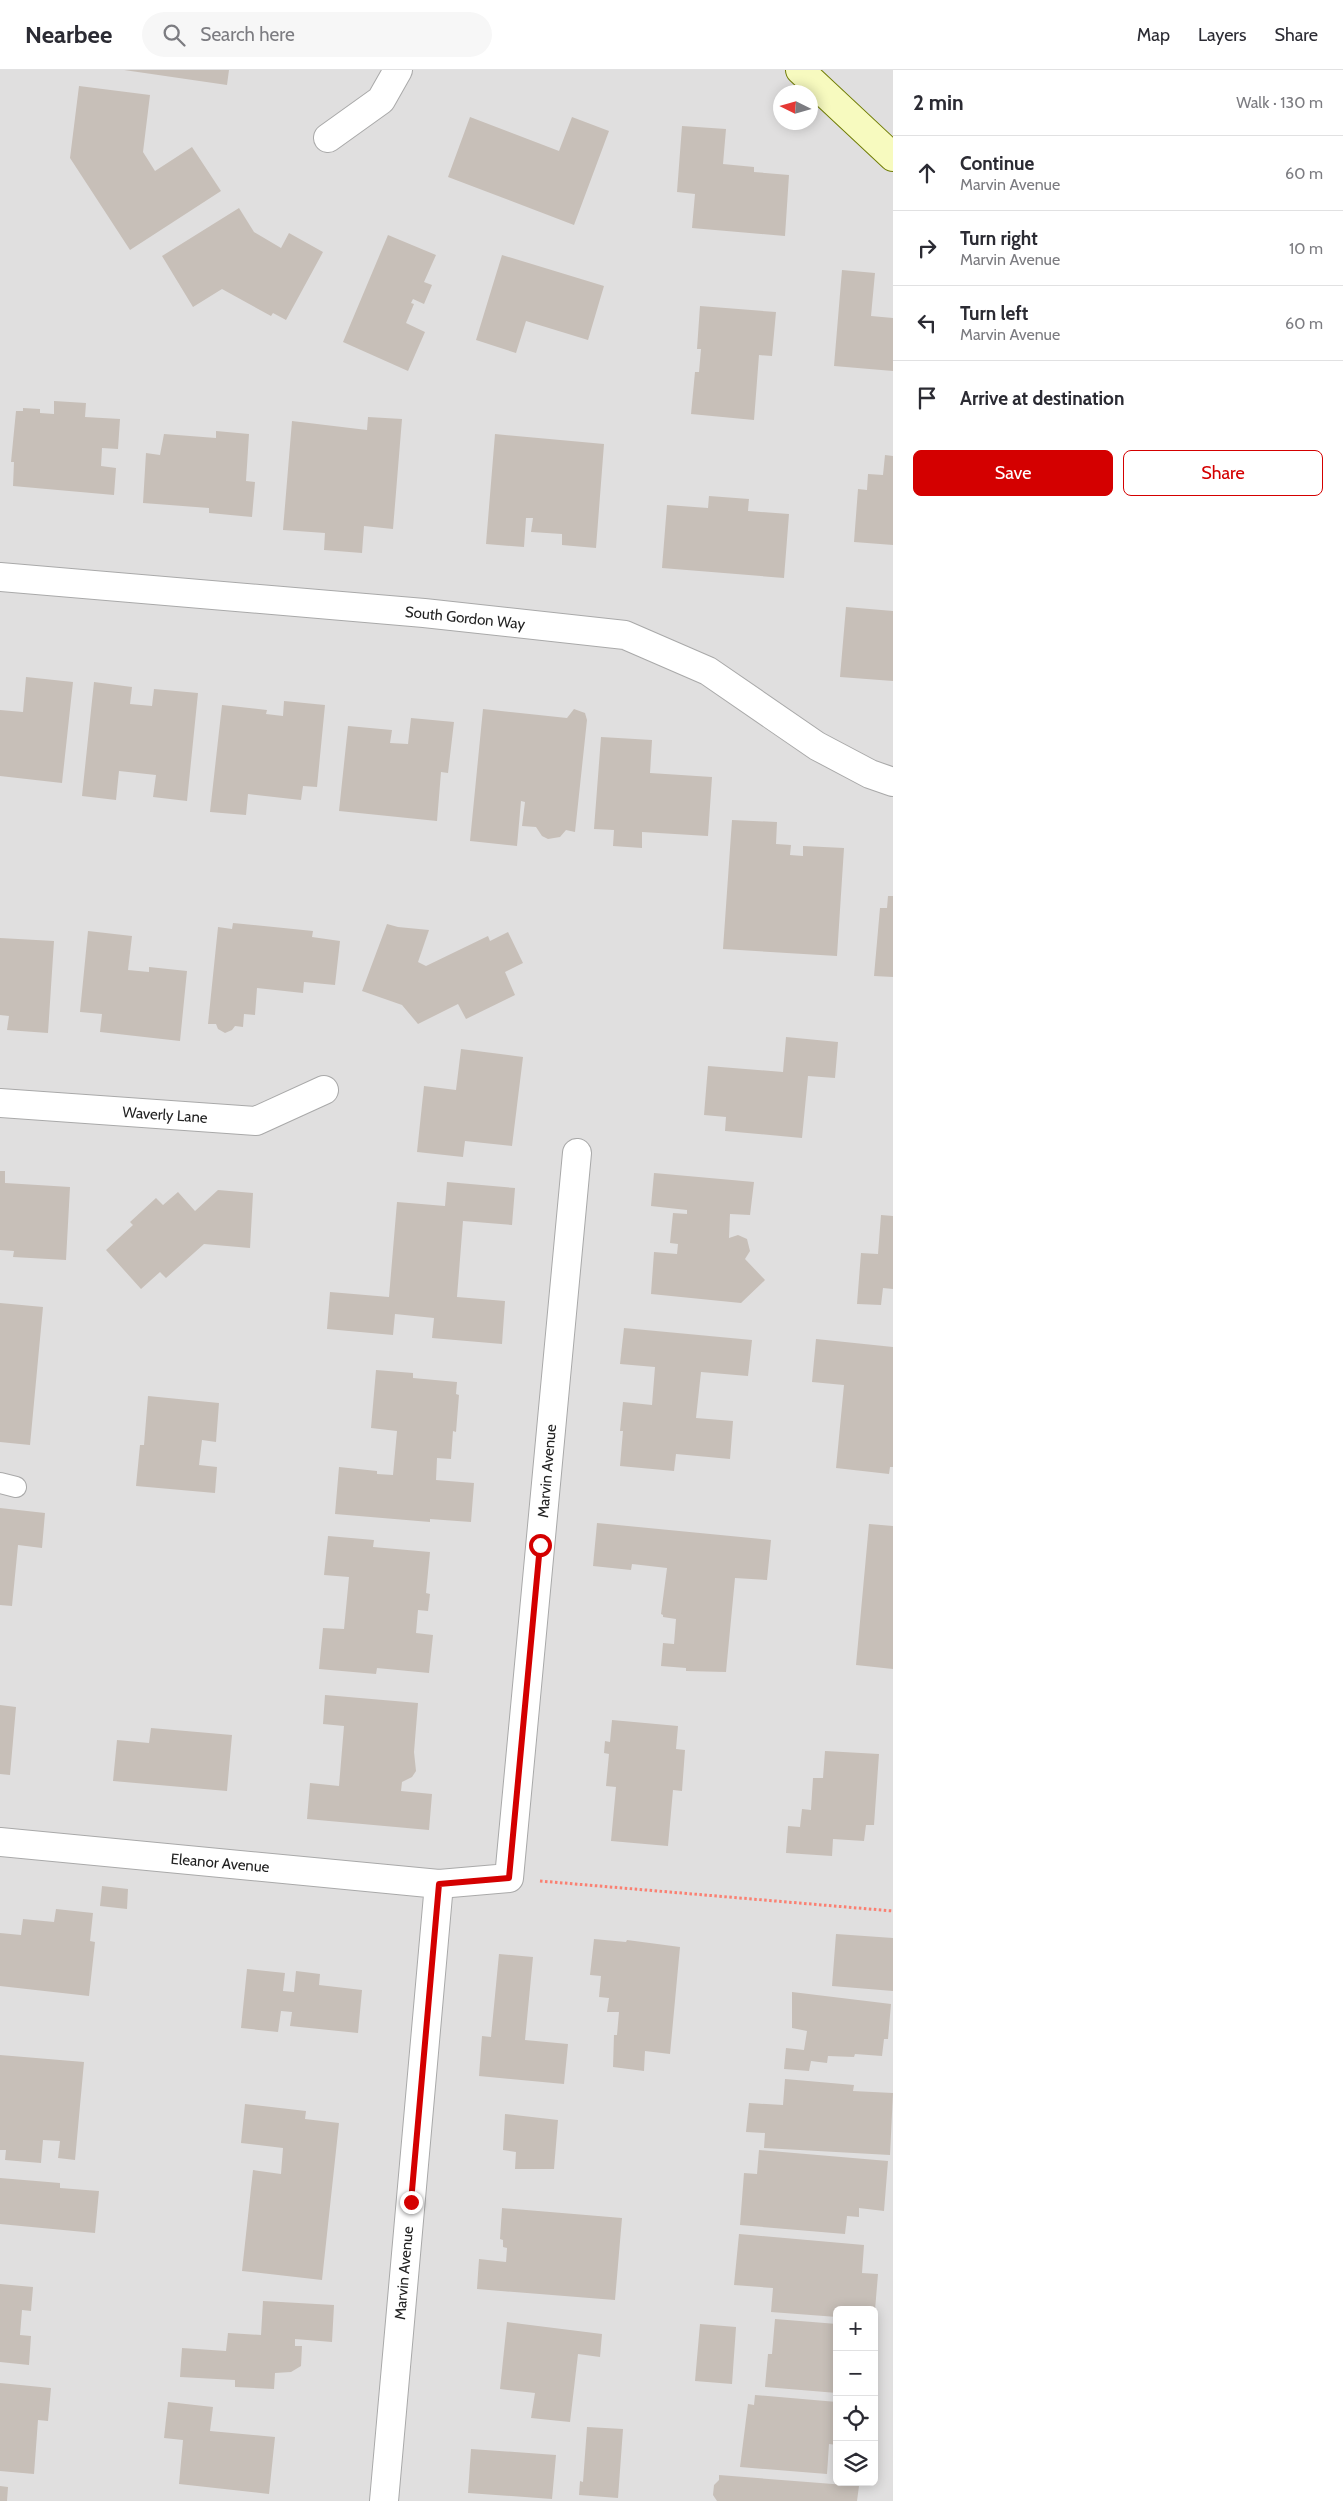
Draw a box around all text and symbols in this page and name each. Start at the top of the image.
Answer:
search box [142,12,492,57]
text: Nearbee [25,20,112,49]
icon: search [160,21,188,49]
text: Search here [200,23,295,46]
text: Map [1137,24,1170,46]
text: Layers [1198,24,1247,46]
text: Share [1275,24,1318,46]
north arrow [773,85,818,130]
text: 2 min [913,90,964,115]
text: Walk · 130 m [1236,93,1323,112]
text: Continue [960,152,1034,175]
icon: ahead [913,159,941,187]
text: 60 m [1285,164,1323,183]
text: Marvin Avenue [960,175,1060,194]
text: Turn right [960,227,1038,250]
icon: right [913,234,941,262]
text: 10 m [1289,239,1323,258]
text: Marvin Avenue [960,250,1060,269]
text: Turn left [960,302,1028,325]
icon: left [913,309,941,337]
text: 60 m [1285,314,1323,333]
text: Marvin Avenue [960,325,1060,344]
icon: arrive [913,384,941,412]
text: Arrive at destination [960,387,1124,410]
button: Save [913,450,1113,496]
button: Share [1123,450,1323,496]
street label: South Gordon Way [404,603,526,633]
street label: Waverly Lane [122,1103,209,1127]
street label: Marvin Avenue [534,1423,560,1519]
route start [529,1534,552,1557]
street label: Eleanor Avenue [170,1850,270,1876]
route end [400,2191,423,2214]
street label: Marvin Avenue [391,2225,417,2321]
map controls [833,2306,878,2486]
button: + [833,2306,878,2351]
button: − [833,2351,878,2396]
button: locate [833,2396,878,2441]
button: layers [833,2441,878,2486]

